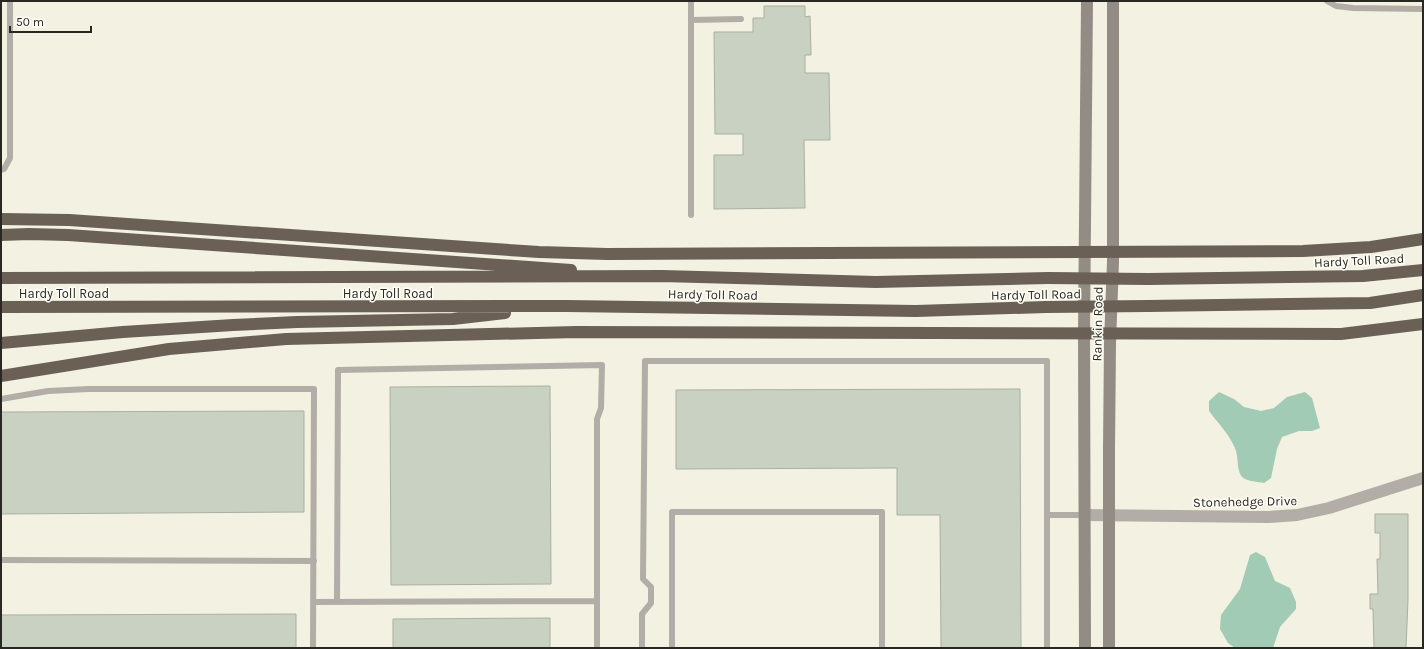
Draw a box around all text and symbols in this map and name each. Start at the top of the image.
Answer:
scale bar [10,8,91,34]
text: 50 m [16,15,44,29]
street label: Hardy Toll Road [1314,251,1404,270]
street label: Hardy Toll Road [19,286,109,301]
street label: Hardy Toll Road [343,286,433,301]
street label: Hardy Toll Road [668,286,758,303]
street label: Hardy Toll Road [991,286,1081,303]
street label: Rankin Road [1089,286,1106,362]
street label: Stonehedge Drive [1193,493,1297,510]

